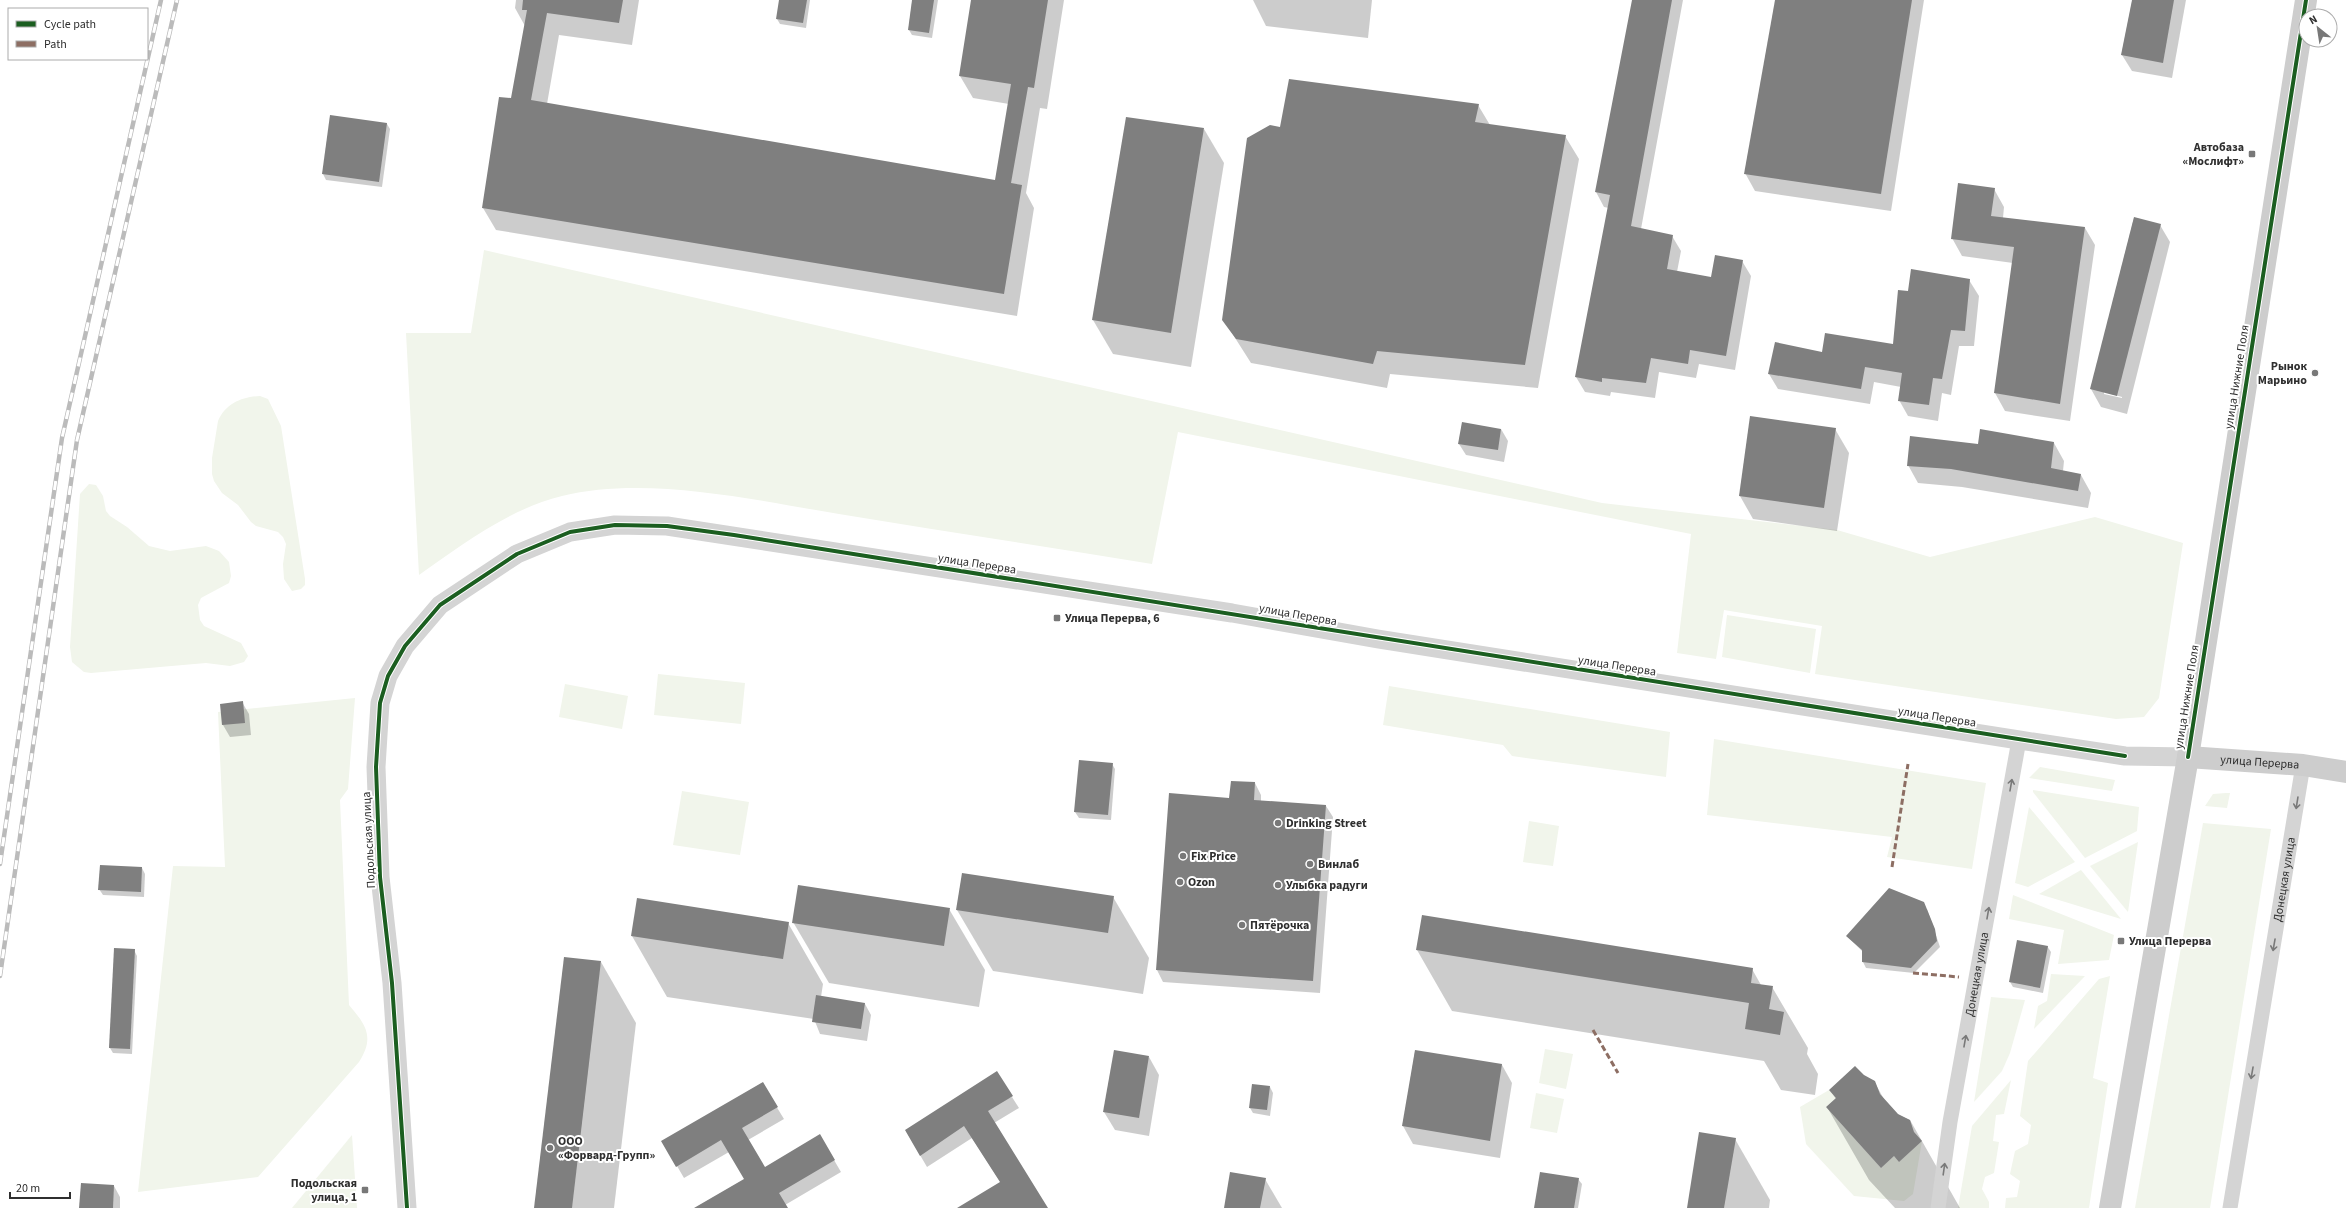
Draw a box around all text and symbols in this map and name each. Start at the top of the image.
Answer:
legend [8,8,148,60]
north arrow [2298,8,2338,48]
text: N [2306,11,2320,28]
text: Cycle path [44,16,96,33]
text: Path [44,36,67,53]
place label: Автобаза «Мослифт» [2182,139,2244,170]
marker: Автобаза «Мослифт» [2247,149,2257,159]
street label: улица Нижние Поля [2220,324,2254,430]
place label: Рынок Марьино [2258,358,2307,389]
marker: Рынок Марьино [2310,368,2320,378]
street label: улица Перерва [937,549,1017,579]
street label: улица Перерва [1258,600,1338,630]
place label: Улица Перерва, 6 [1065,610,1160,627]
marker: Улица Перерва, 6 [1052,613,1062,623]
street label: улица Нижние Поля [2170,644,2204,750]
street label: улица Перерва [1577,651,1657,681]
street label: улица Перерва [1897,702,1977,732]
street label: улица Перерва [2220,751,2300,773]
one-way arrow [2007,779,2015,792]
street label: Подольская улица [358,791,380,889]
one-way arrow [2293,796,2301,809]
place label: Drinking Street [1286,815,1367,832]
marker: Drinking Street [1273,818,1283,828]
street label: Донецкая улица [2269,836,2299,923]
place label: Fix Price [1191,848,1236,865]
marker: Fix Price [1178,851,1188,861]
place label: Винлаб [1318,856,1359,873]
marker: Винлаб [1305,859,1315,869]
place label: Ozon [1188,874,1215,891]
marker: Ozon [1175,877,1185,887]
place label: Улыбка радуги [1286,877,1368,894]
marker: Улыбка радуги [1273,880,1283,890]
one-way arrow [1984,907,1992,920]
place label: Пятёрочка [1250,917,1309,934]
marker: Пятёрочка [1237,920,1247,930]
street label: Донецкая улица [1961,931,1993,1018]
place label: Улица Перерва [2129,933,2211,950]
marker: Улица Перерва [2116,936,2126,946]
one-way arrow [2270,938,2278,951]
one-way arrow [1961,1035,1969,1048]
one-way arrow [2248,1066,2256,1079]
place label: ООО «Форвард-Групп» [558,1133,655,1164]
marker: ООО «Форвард-Групп» [545,1143,555,1153]
one-way arrow [1940,1163,1948,1176]
scale bar [10,1174,70,1200]
place label: Подольская улица, 1 [291,1175,357,1206]
text: 20 m [16,1180,40,1197]
marker: Подольская улица, 1 [360,1185,370,1195]

